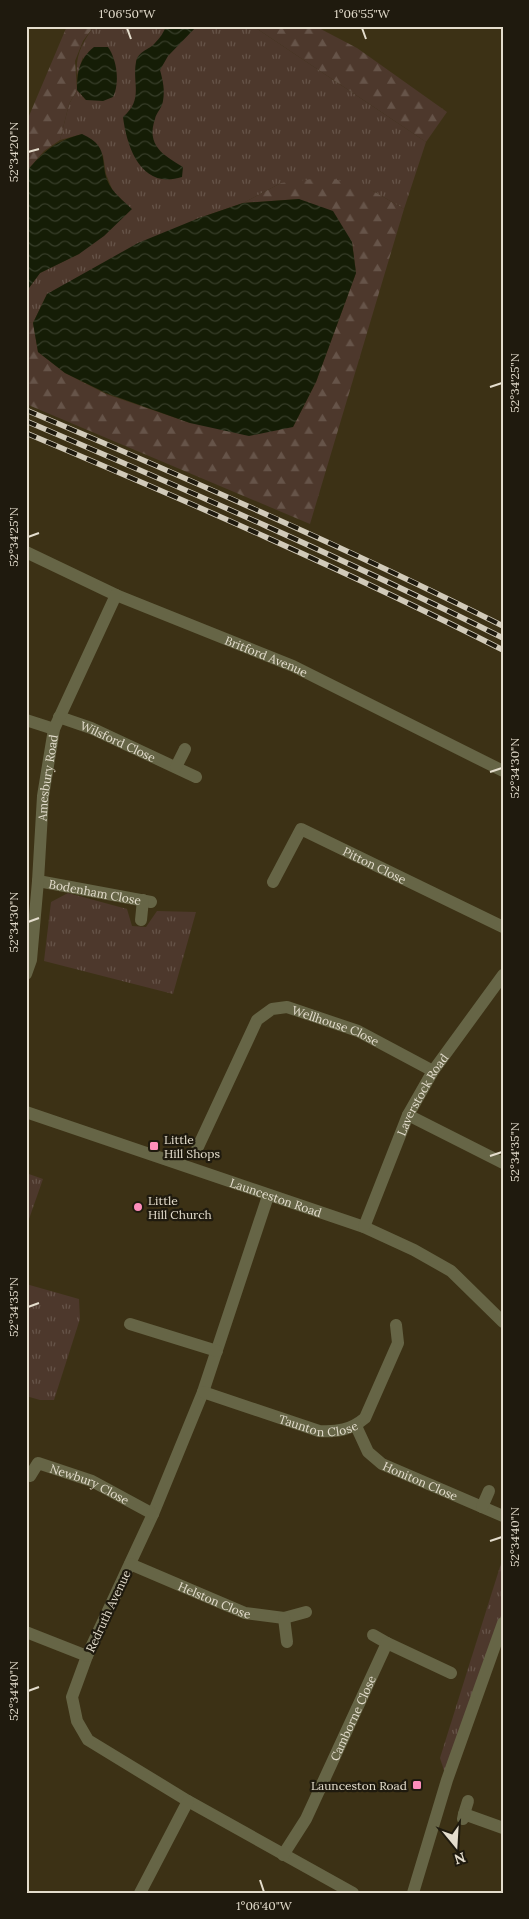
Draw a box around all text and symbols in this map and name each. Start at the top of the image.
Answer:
text: 1°06'50"W [99,6,156,21]
text: 1°06'55"W [334,6,391,21]
text: 52°34'20"N [6,122,21,182]
text: 52°34'25"N [507,353,522,413]
text: 52°34'25"N [6,507,21,567]
street label: Britford Avenue [223,632,311,680]
street label: Wilsford Close [79,718,159,765]
street label: Amesbury Road [34,733,60,822]
text: 52°34'30"N [507,738,522,798]
street label: Pitton Close [341,843,409,887]
street label: Bodenham Close [48,876,143,908]
text: 52°34'30"N [6,892,21,952]
street label: Wellhouse Close [290,1002,382,1049]
street label: Laverstock Road [393,1050,451,1138]
text: 52°34'35"N [507,1122,522,1182]
place label: Little Hill Shops [164,1132,221,1161]
marker: Little Hill Shops [148,1140,160,1152]
street label: Launceston Road [228,1174,324,1220]
place label: Little Hill Church [148,1193,212,1222]
marker: Little Hill Church [132,1201,144,1213]
text: 52°34'35"N [6,1277,21,1337]
street label: Taunton Close [277,1411,361,1439]
street label: Honiton Close [381,1458,461,1503]
street label: Newbury Close [48,1460,132,1507]
text: 52°34'40"N [507,1507,522,1567]
street label: Redruth Avenue [82,1567,134,1655]
street label: Helston Close [176,1578,252,1621]
text: 52°34'40"N [6,1661,21,1721]
street label: Camborne Close [326,1672,379,1763]
place label: Launceston Road [311,1778,407,1793]
marker: Launceston Road [411,1779,423,1791]
north arrow [432,1822,482,1872]
text: N [452,1848,468,1869]
text: 1°06'40"W [236,1898,293,1913]

